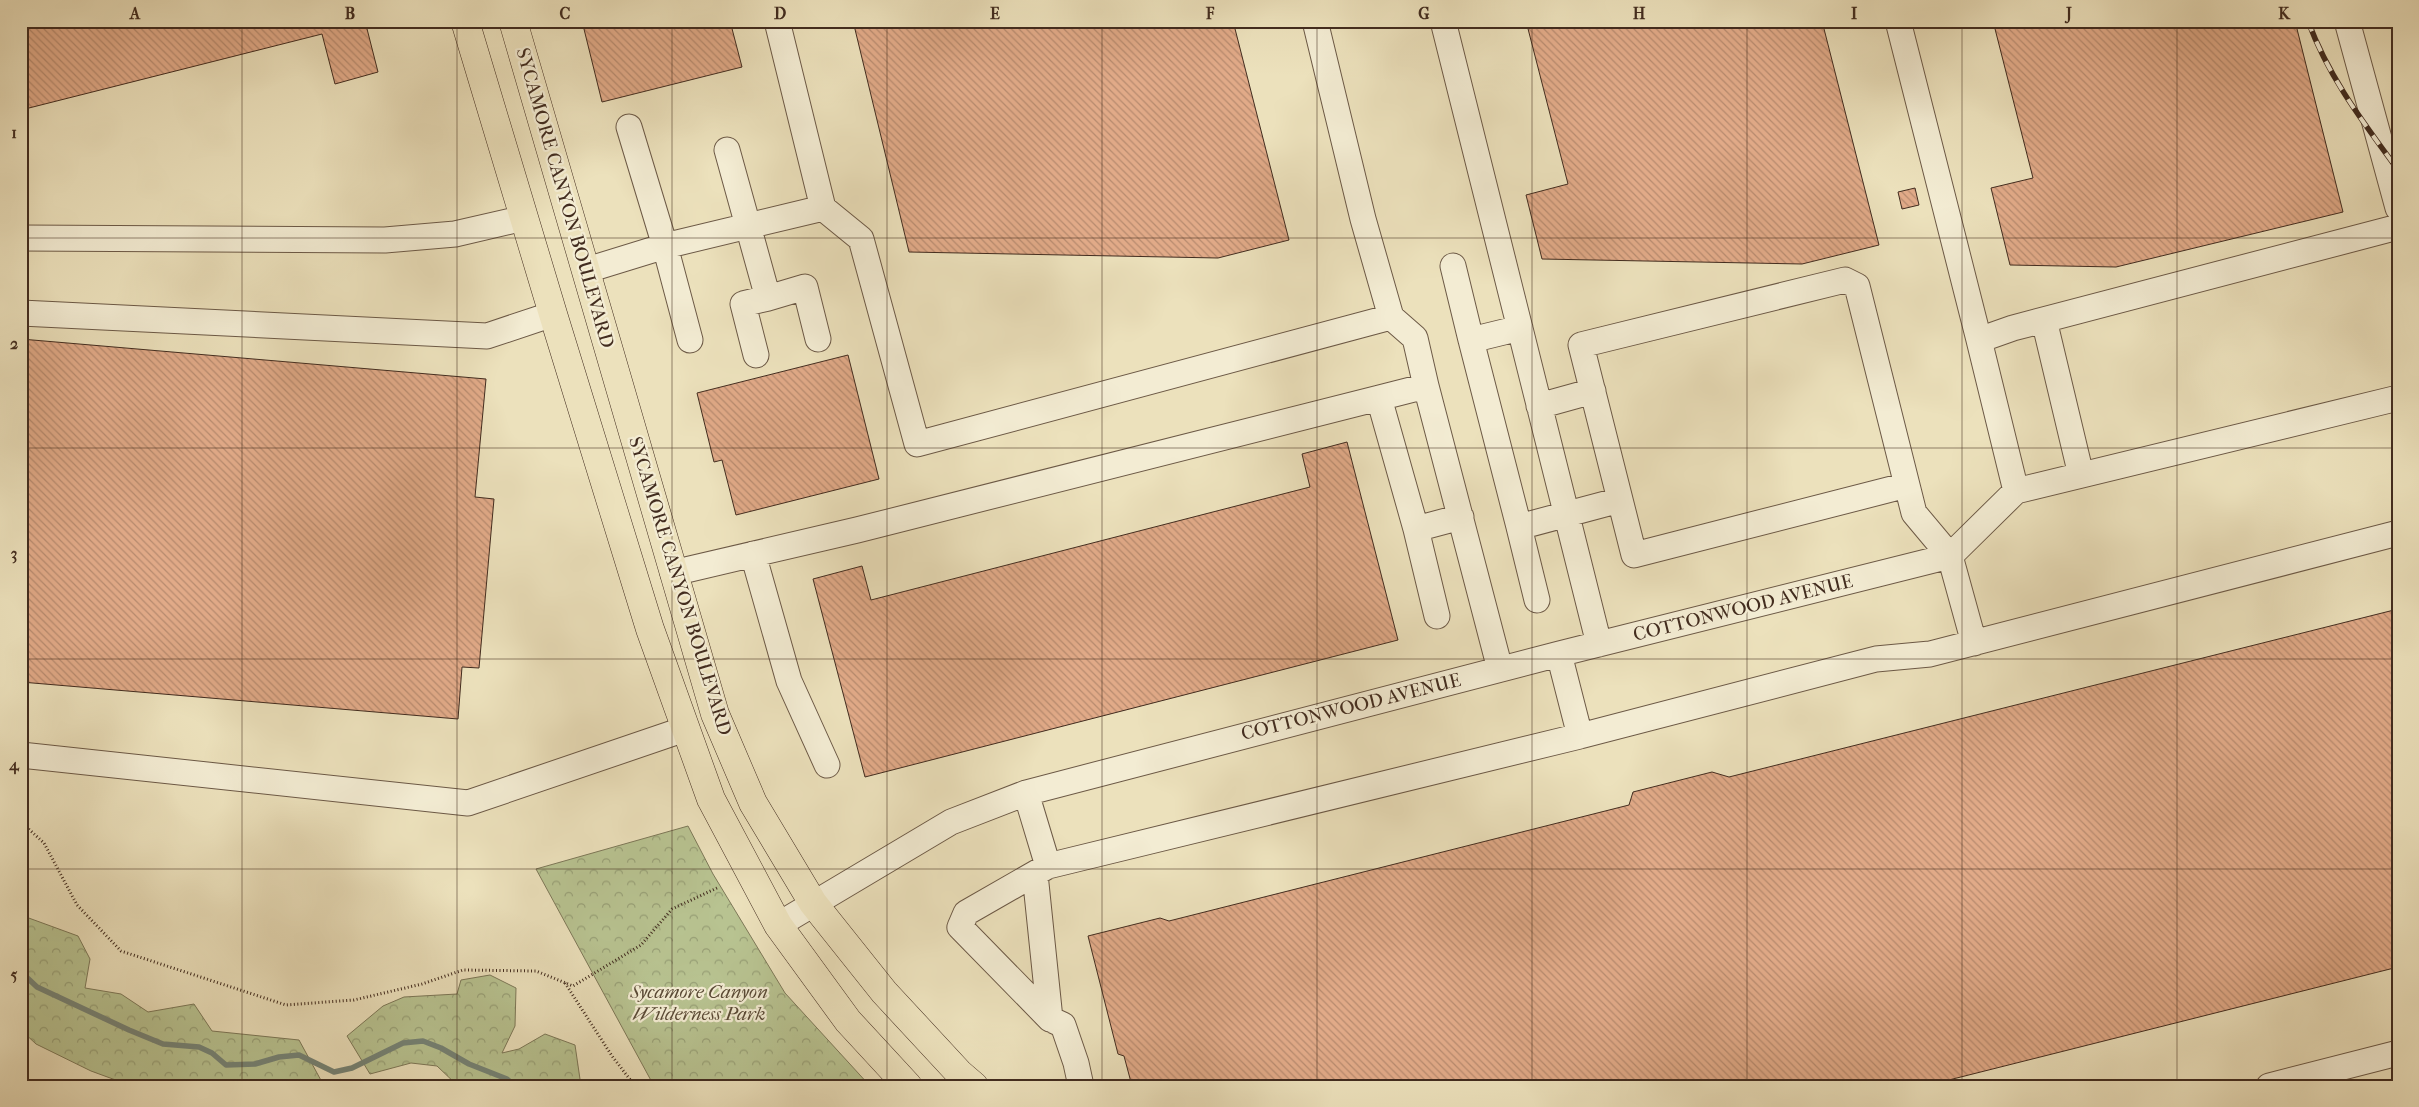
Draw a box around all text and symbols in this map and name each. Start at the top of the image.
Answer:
text: A [129,4,141,23]
text: B [345,4,355,23]
text: C [560,4,571,23]
text: D [774,4,786,23]
text: E [990,4,1000,23]
text: F [1205,4,1215,23]
text: G [1418,4,1430,23]
text: H [1633,4,1646,23]
text: I [1851,4,1858,23]
text: J [2064,4,2072,24]
text: K [2278,4,2291,23]
street label: SYCAMORE CANYON BOULEVARD [512,45,618,351]
text: 1 [11,123,17,142]
text: 2 [10,334,18,353]
street label: SYCAMORE CANYON BOULEVARD [624,434,736,738]
text: 3 [11,544,17,564]
street label: COTTONWOOD AVENUE [1631,570,1856,646]
street label: COTTONWOOD AVENUE [1239,669,1464,745]
text: 4 [8,755,20,775]
text: 5 [11,965,18,984]
park label: Sycamore Canyon Wilderness Park [629,981,768,1025]

